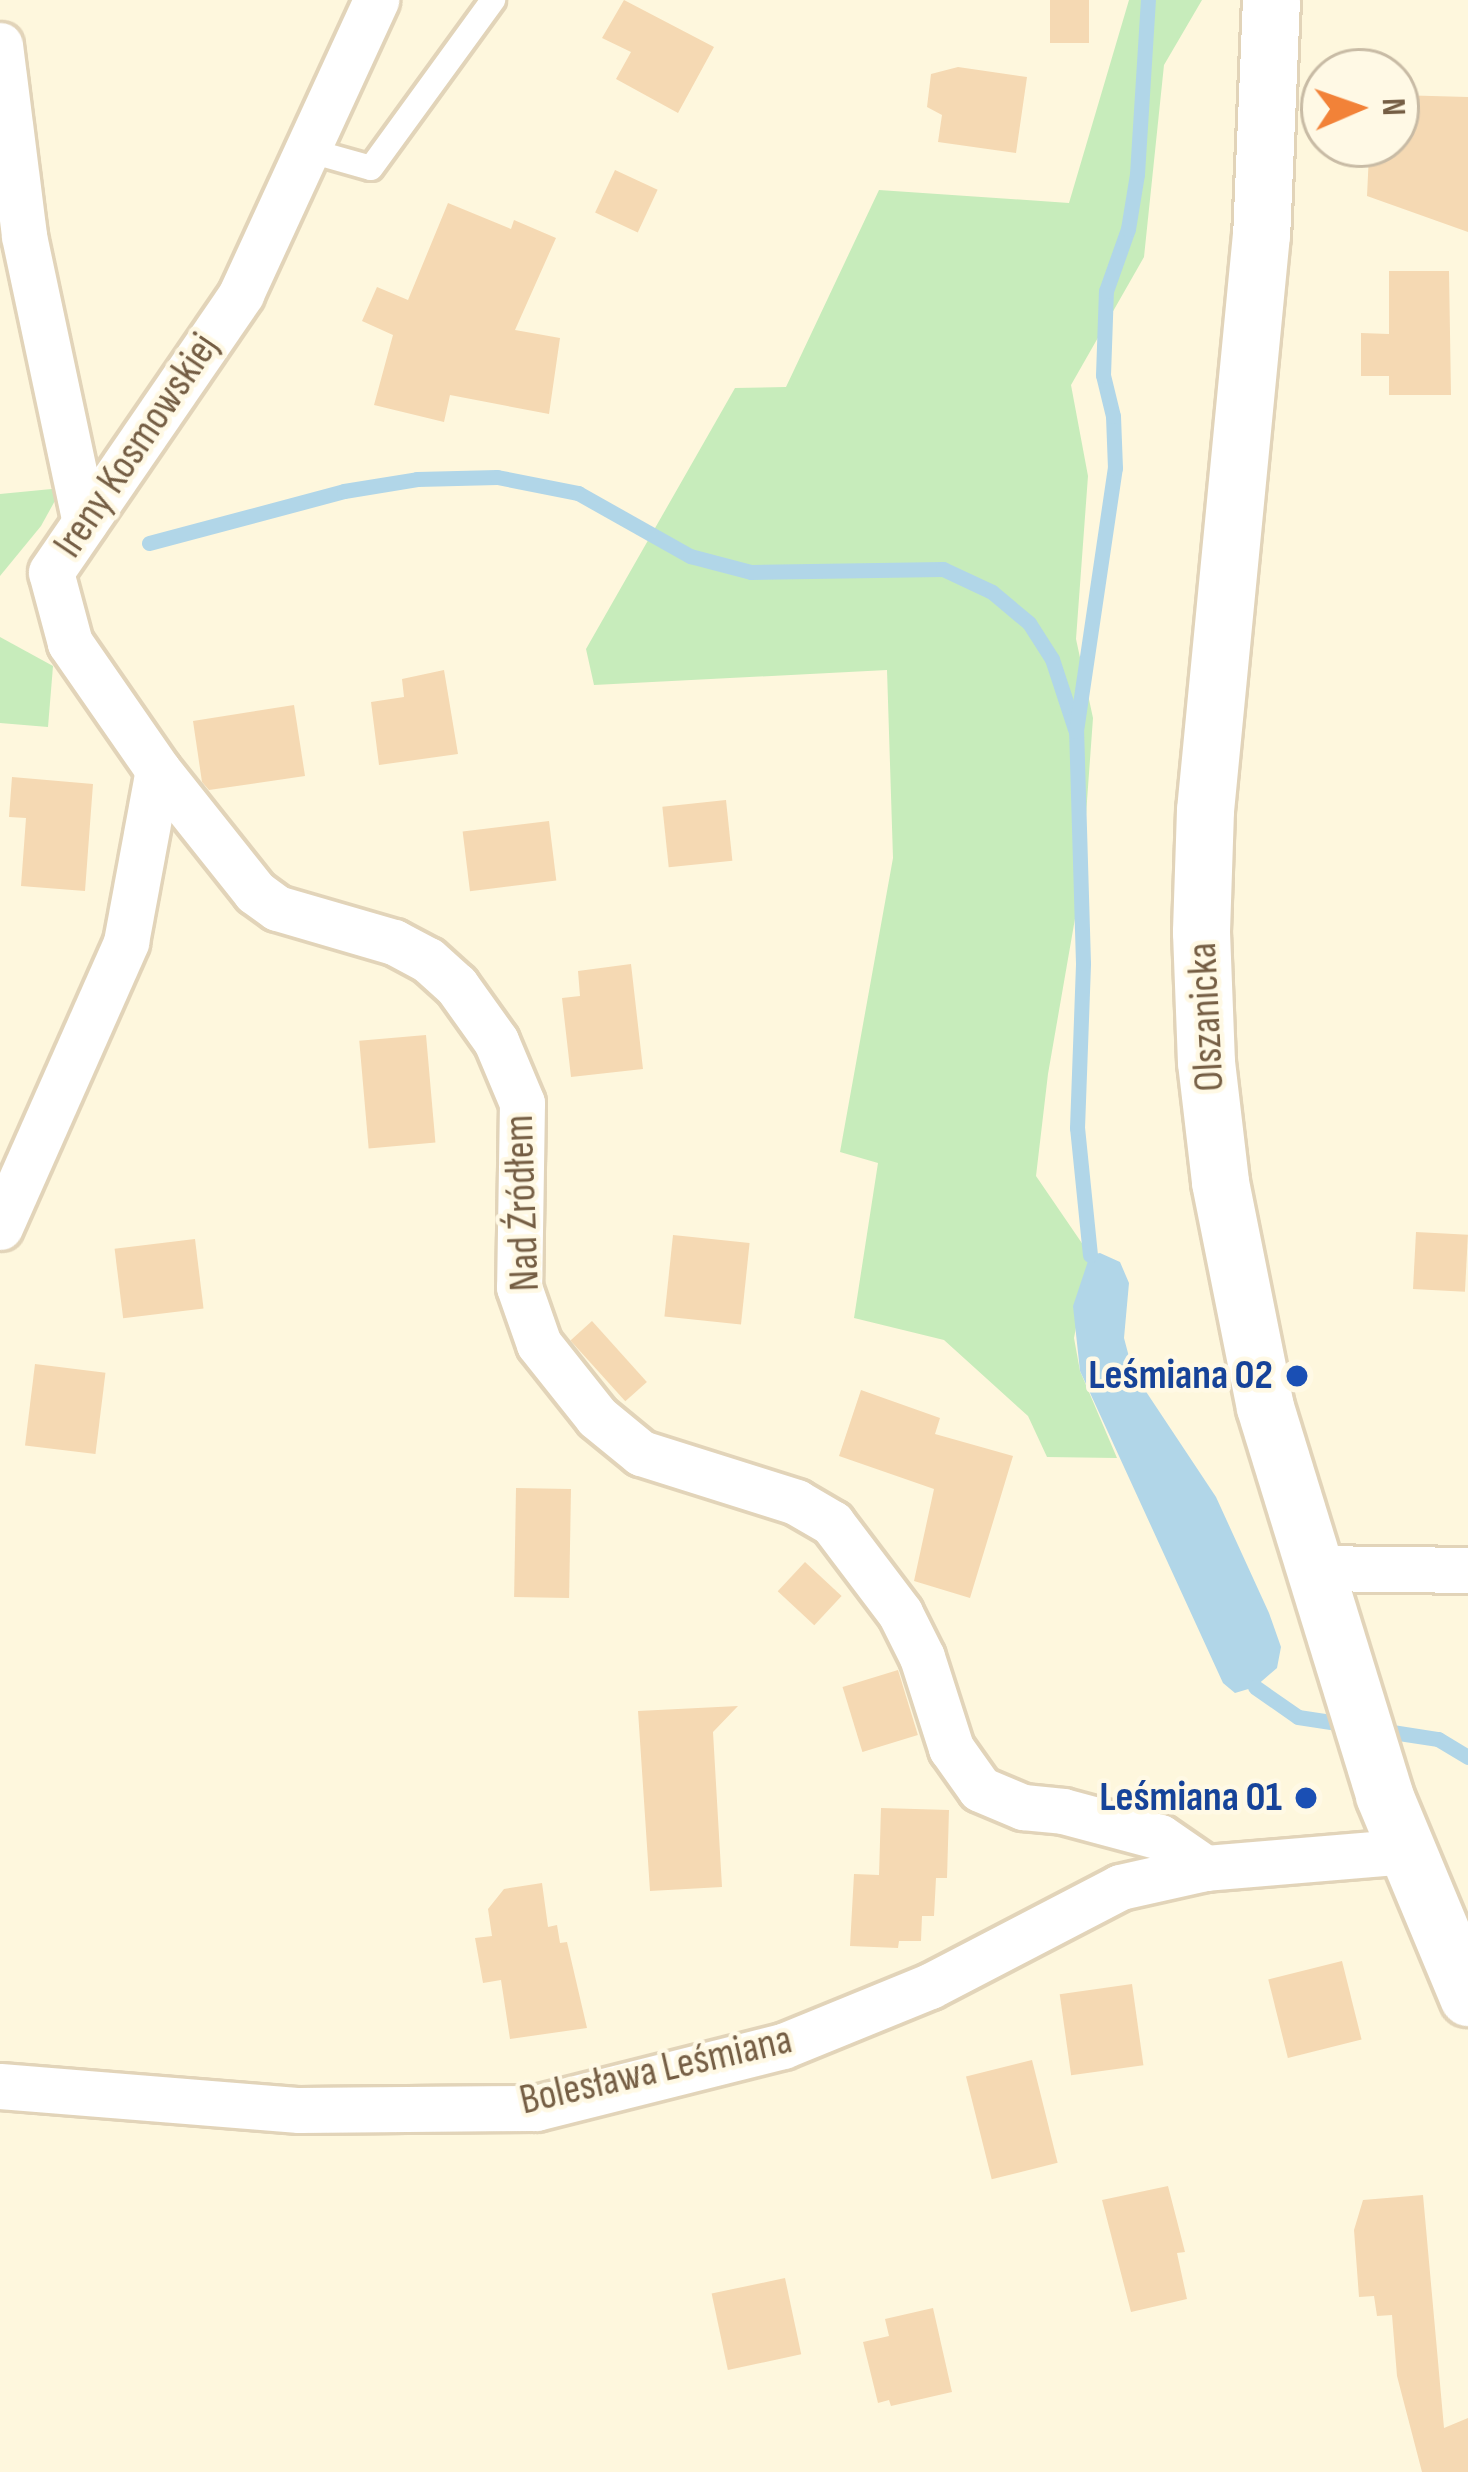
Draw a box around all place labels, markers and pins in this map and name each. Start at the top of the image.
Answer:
place label: Leśmiana 02 [1088,1351,1273,1401]
marker: Leśmiana 02 [1284,1363,1310,1389]
place label: Leśmiana 01 [1099,1773,1282,1823]
marker: Leśmiana 01 [1293,1785,1319,1811]

